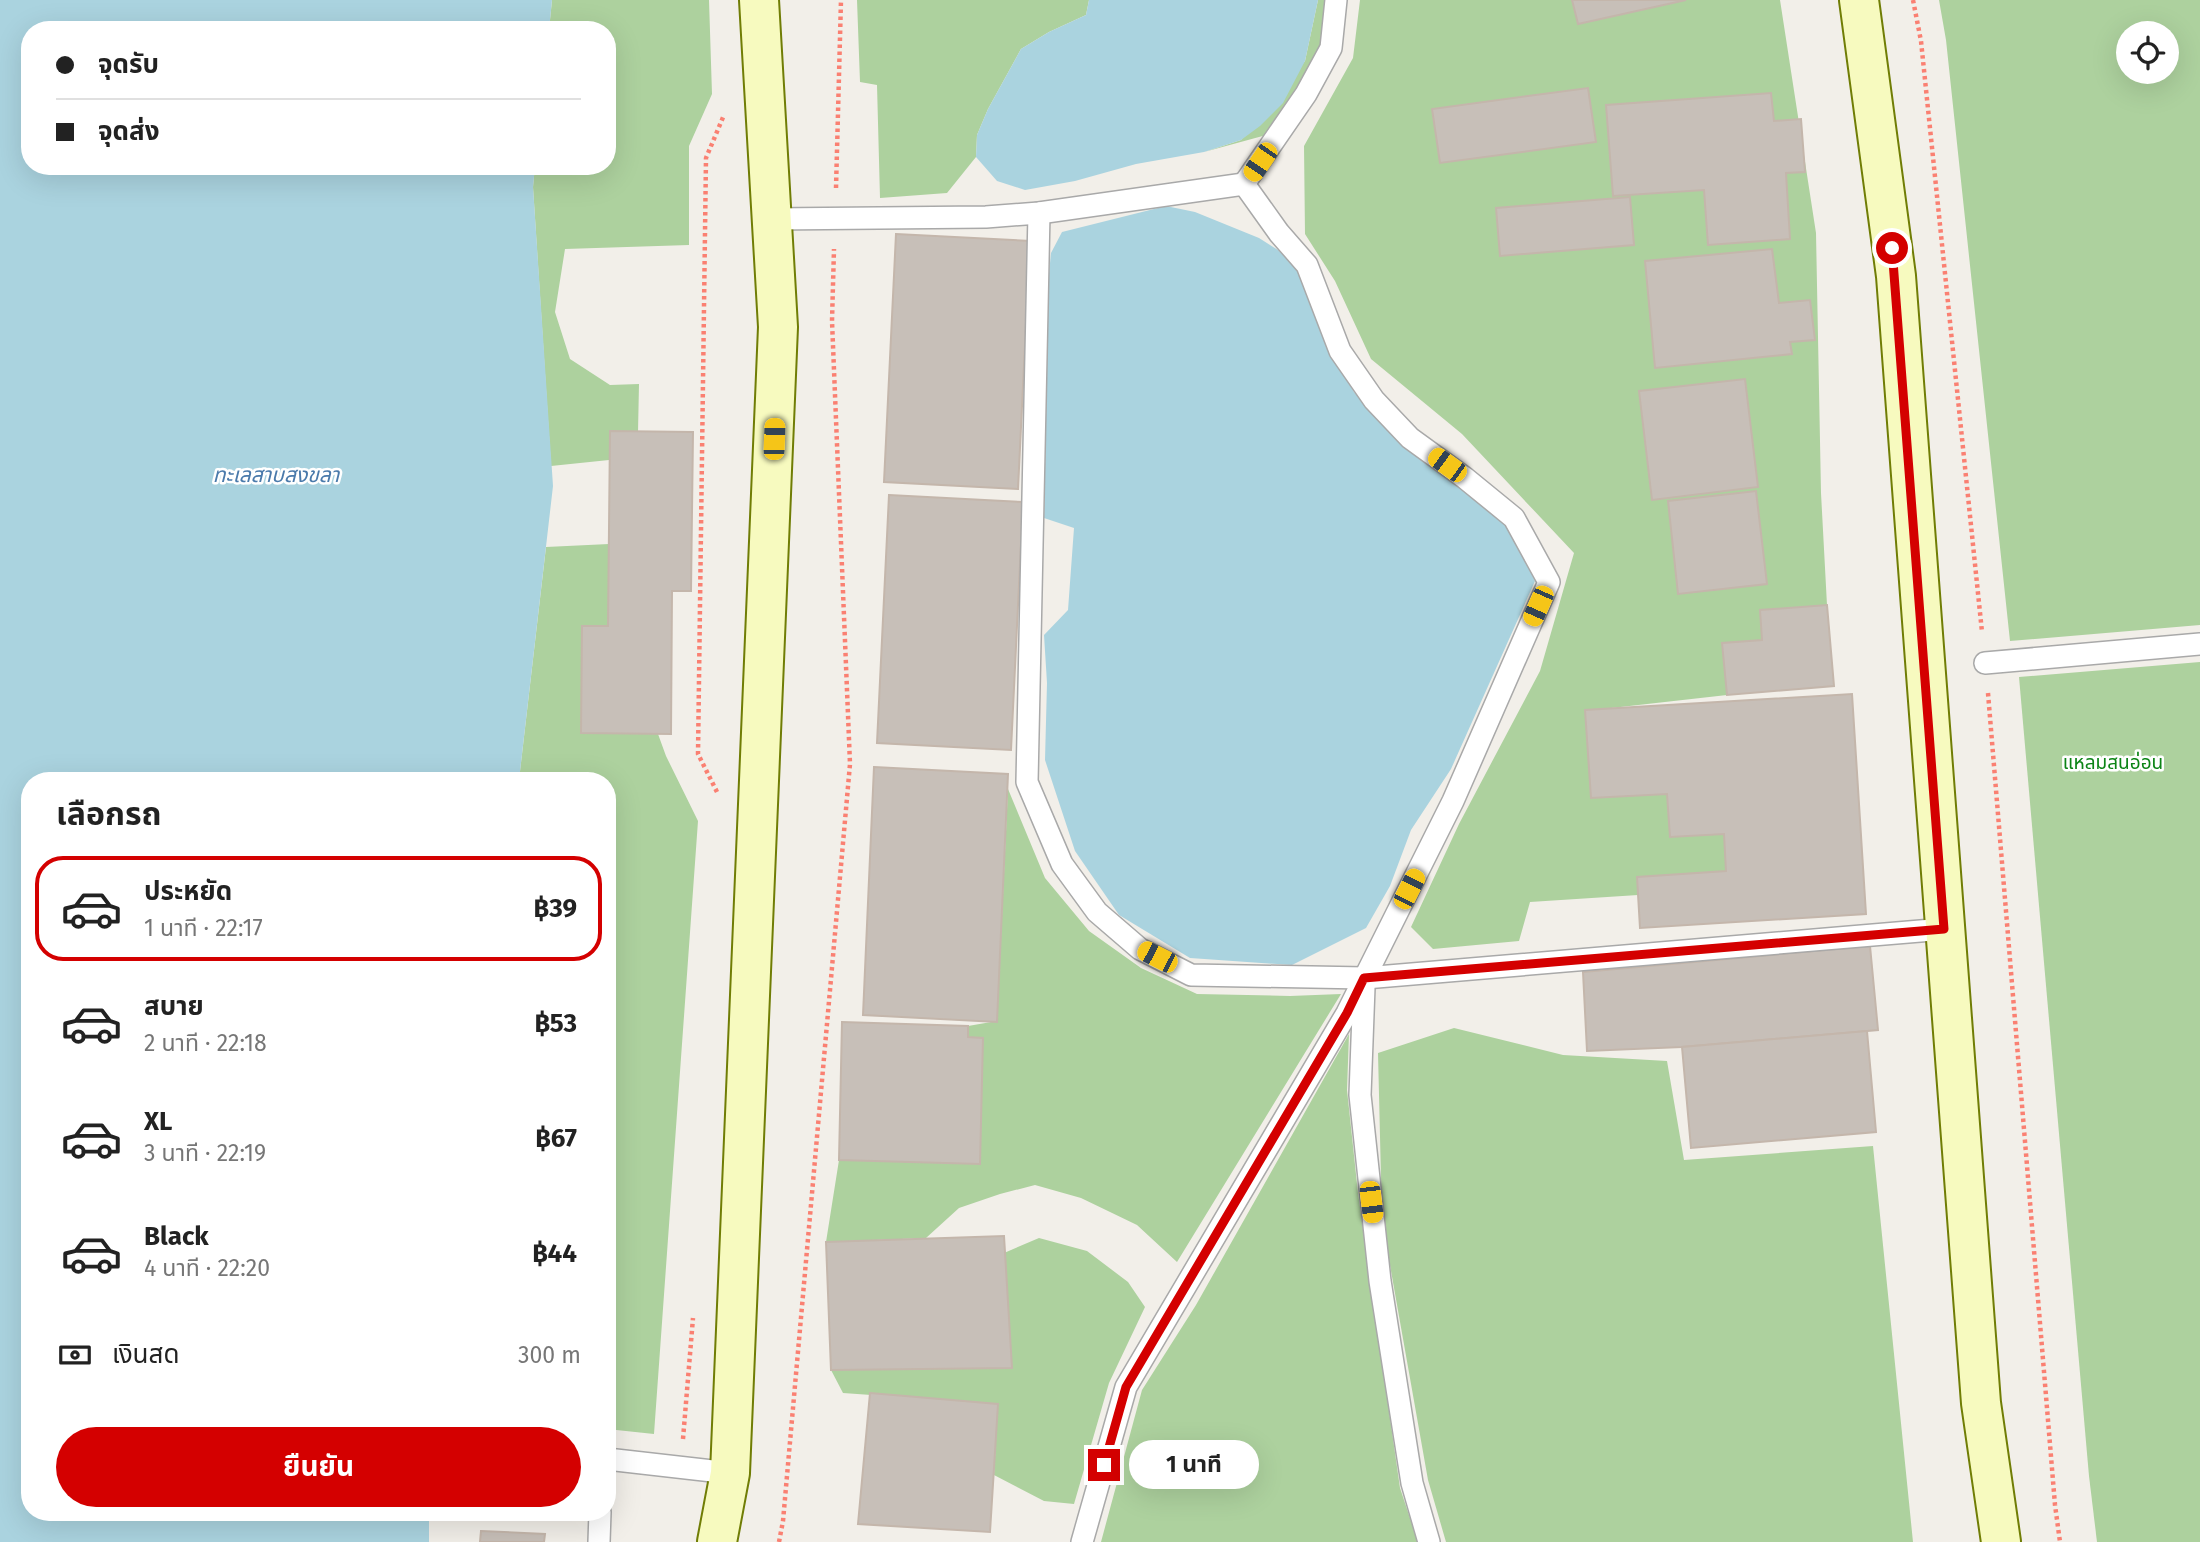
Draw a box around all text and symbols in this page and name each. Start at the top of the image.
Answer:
map controls [2116,21,2179,84]
button: locate [2116,21,2179,84]
text: จุดรับ [98,49,159,80]
text: จุดส่ง [98,116,160,147]
car [1240,139,1281,185]
route start [1876,232,1908,264]
car [763,418,786,460]
car [1424,444,1471,486]
water label: ทะเลสาบสงขลา [213,462,341,488]
car [1520,583,1557,629]
park label: แหลมสนอ่อน [2063,751,2163,774]
text: เลือกรถ [56,795,161,833]
car [1391,866,1428,912]
text: ประหยัด [144,876,232,907]
icon: car [60,877,123,940]
text: ฿39 [534,893,577,924]
text: 1 นาที · 22:17 [144,914,263,942]
car [1134,938,1181,976]
text: สบาย [144,991,204,1022]
icon: car [60,992,123,1055]
text: ฿53 [534,1008,577,1039]
text: 2 นาที · 22:18 [144,1029,267,1057]
text: XL [144,1106,172,1137]
icon: car [60,1107,123,1170]
text: ฿67 [535,1123,577,1154]
text: 3 นาที · 22:19 [144,1139,266,1167]
car [1359,1180,1384,1224]
text: Black [144,1221,209,1252]
icon: car [60,1222,123,1285]
text: ฿44 [532,1238,577,1269]
text: 4 นาที · 22:20 [144,1254,270,1282]
icon: cash [56,1336,94,1374]
text: เงินสด [112,1339,179,1370]
text: 300 m [518,1341,581,1369]
button: ยืนยัน [56,1427,581,1507]
callout: 1 นาที [1128,1440,1258,1490]
route end [1088,1449,1120,1481]
text: 1 นาที [1166,1450,1222,1478]

